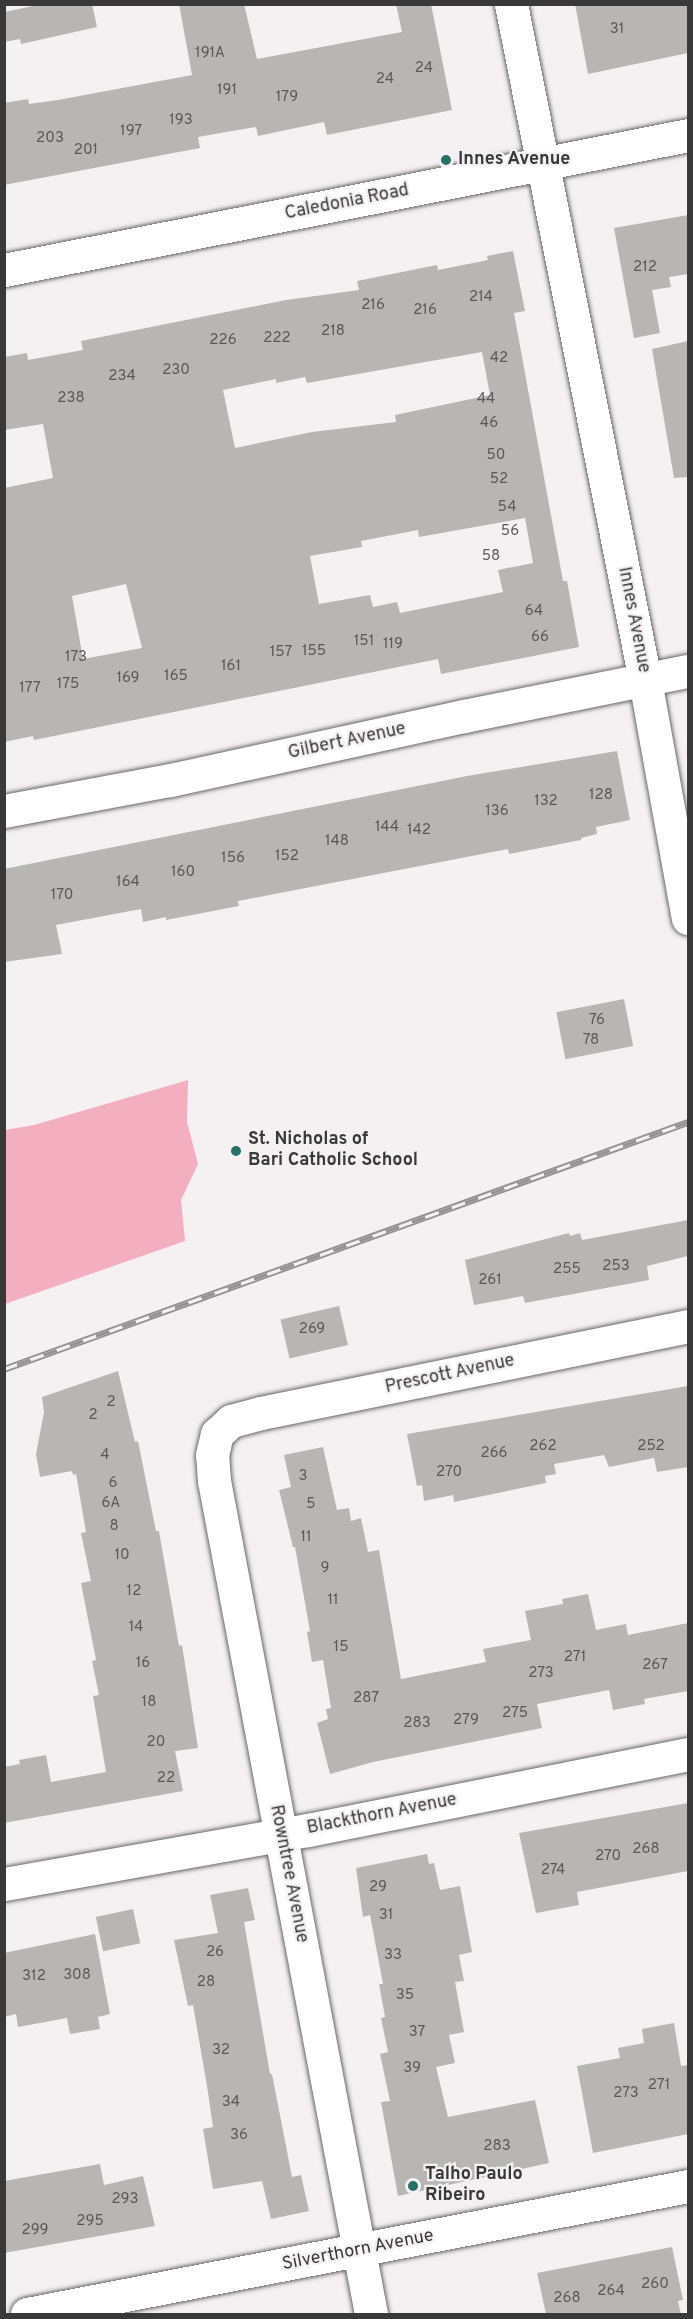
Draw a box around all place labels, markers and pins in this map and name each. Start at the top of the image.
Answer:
place label: Innes Avenue [458,149,571,171]
marker: Innes Avenue [439,153,453,167]
place label: St. Nicholas of Bari Catholic School [248,1130,418,1172]
marker: St. Nicholas of Bari Catholic School [229,1144,243,1158]
place label: Talho Paulo Ribeiro [425,2165,523,2208]
marker: Talho Paulo Ribeiro [406,2179,420,2193]

